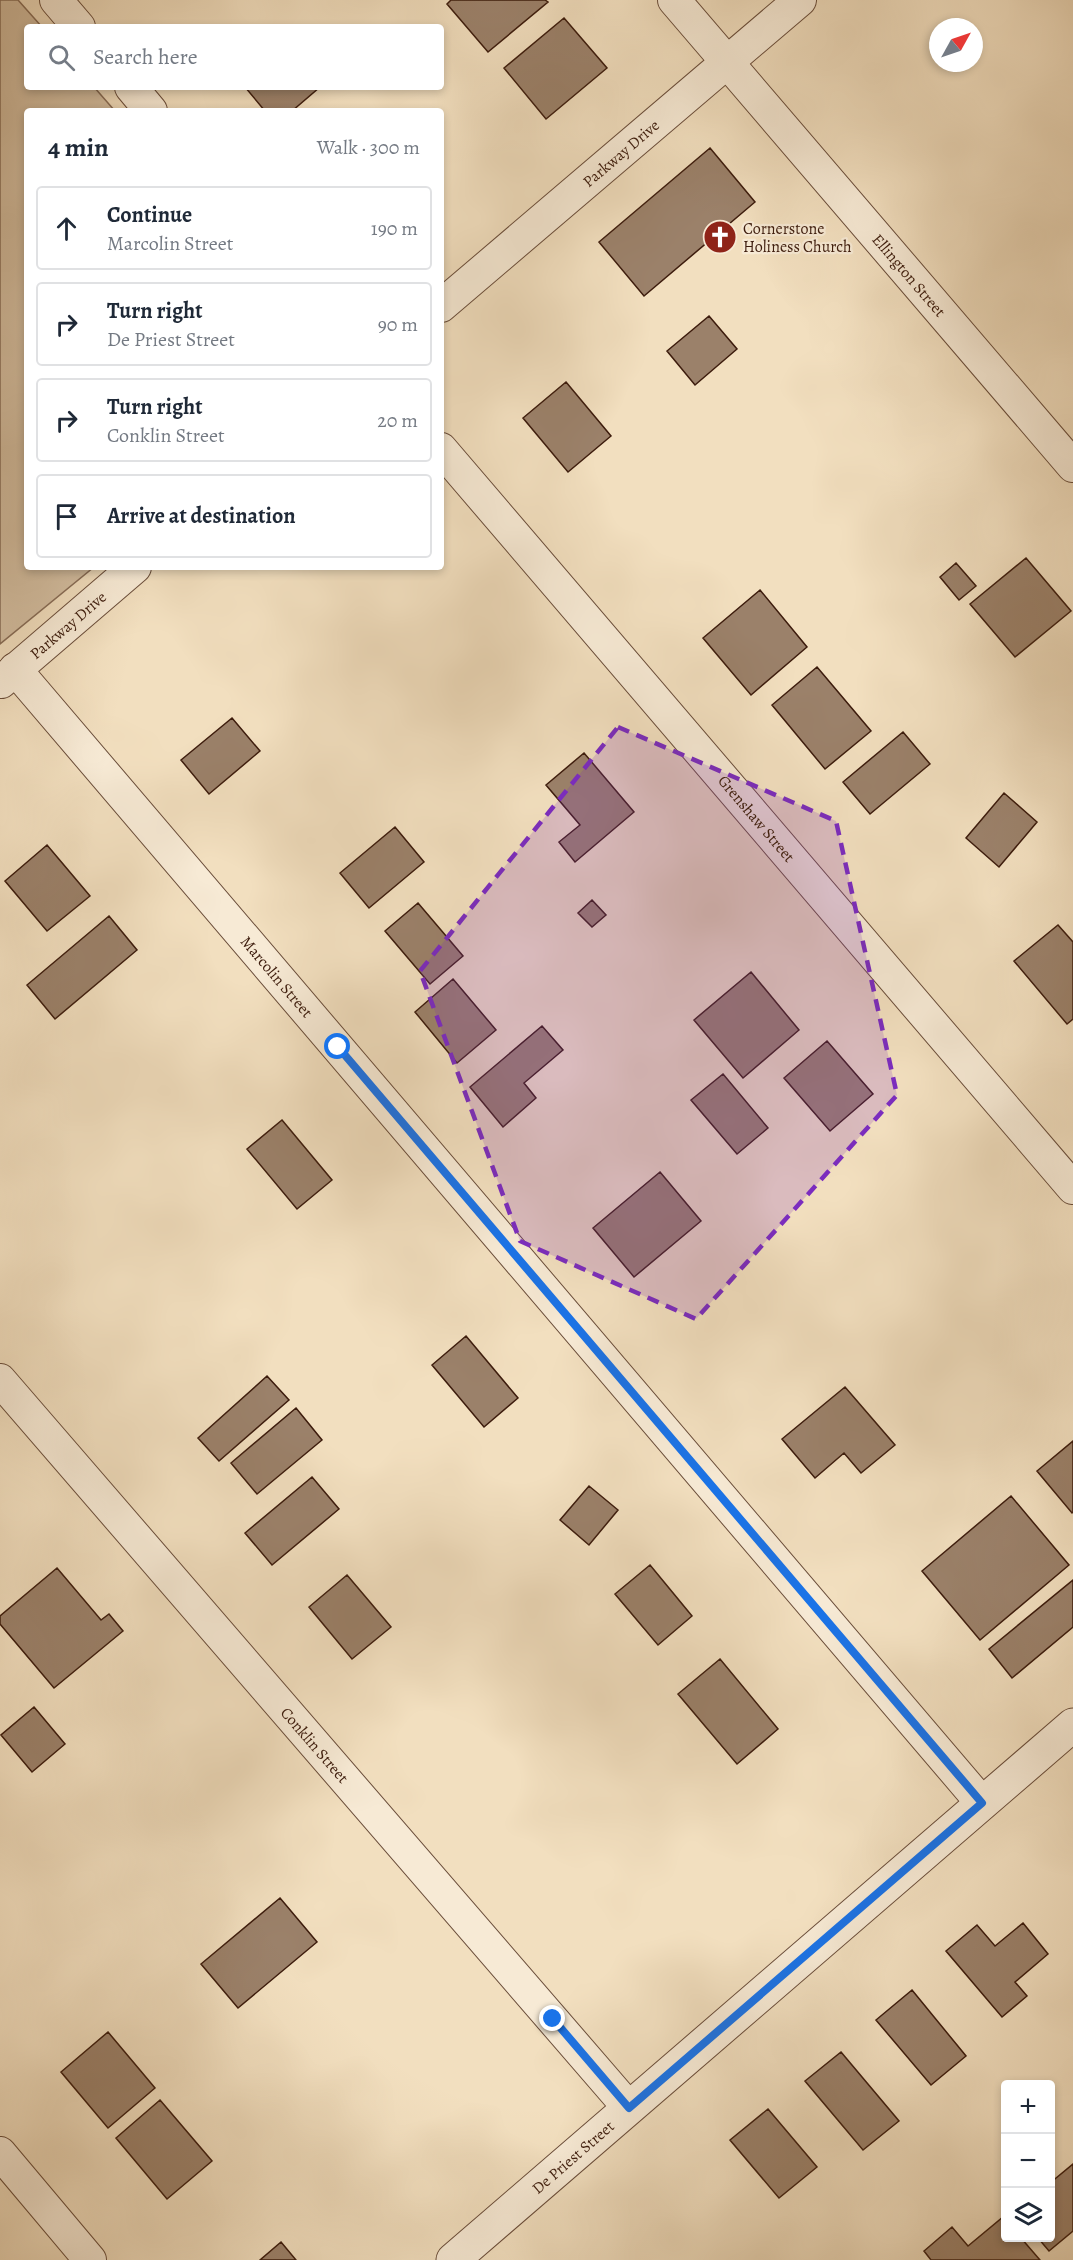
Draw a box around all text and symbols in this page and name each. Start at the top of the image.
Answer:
north arrow [929,18,983,72]
search box [24,24,444,90]
icon: search [45,41,78,74]
text: Search here [93,42,198,72]
street label: Parkway Drive [578,115,664,193]
text: 4 min [48,130,109,165]
text: Walk · 300 m [317,134,420,161]
text: Continue [107,200,192,230]
icon: ahead [50,212,83,245]
text: 190 m [371,215,418,242]
place label: Cornerstone Holiness Church [743,218,852,258]
church icon: Cornerstone Holiness Church [702,219,738,255]
street label: Ellington Street [867,229,951,322]
text: Marcolin Street [107,230,233,257]
text: Turn right [107,296,203,326]
icon: right [50,308,83,341]
text: 90 m [378,311,418,338]
text: De Priest Street [107,326,235,353]
text: Turn right [107,392,203,422]
icon: right [50,404,83,437]
text: 20 m [377,407,418,434]
text: Conklin Street [107,422,225,449]
icon: arrive [50,500,83,533]
text: Arrive at destination [107,501,296,531]
street label: Parkway Drive [25,586,111,665]
street label: Grenshaw Street [713,771,800,867]
street label: Marcolin Street [235,931,318,1023]
route start [324,1033,350,1059]
street label: Conklin Street [275,1703,353,1788]
route end [539,2005,565,2031]
map controls [1001,2080,1055,2242]
button: + [1001,2080,1055,2134]
street label: De Priest Street [527,2116,619,2199]
button: − [1001,2134,1055,2188]
button: layers [1001,2188,1055,2242]

